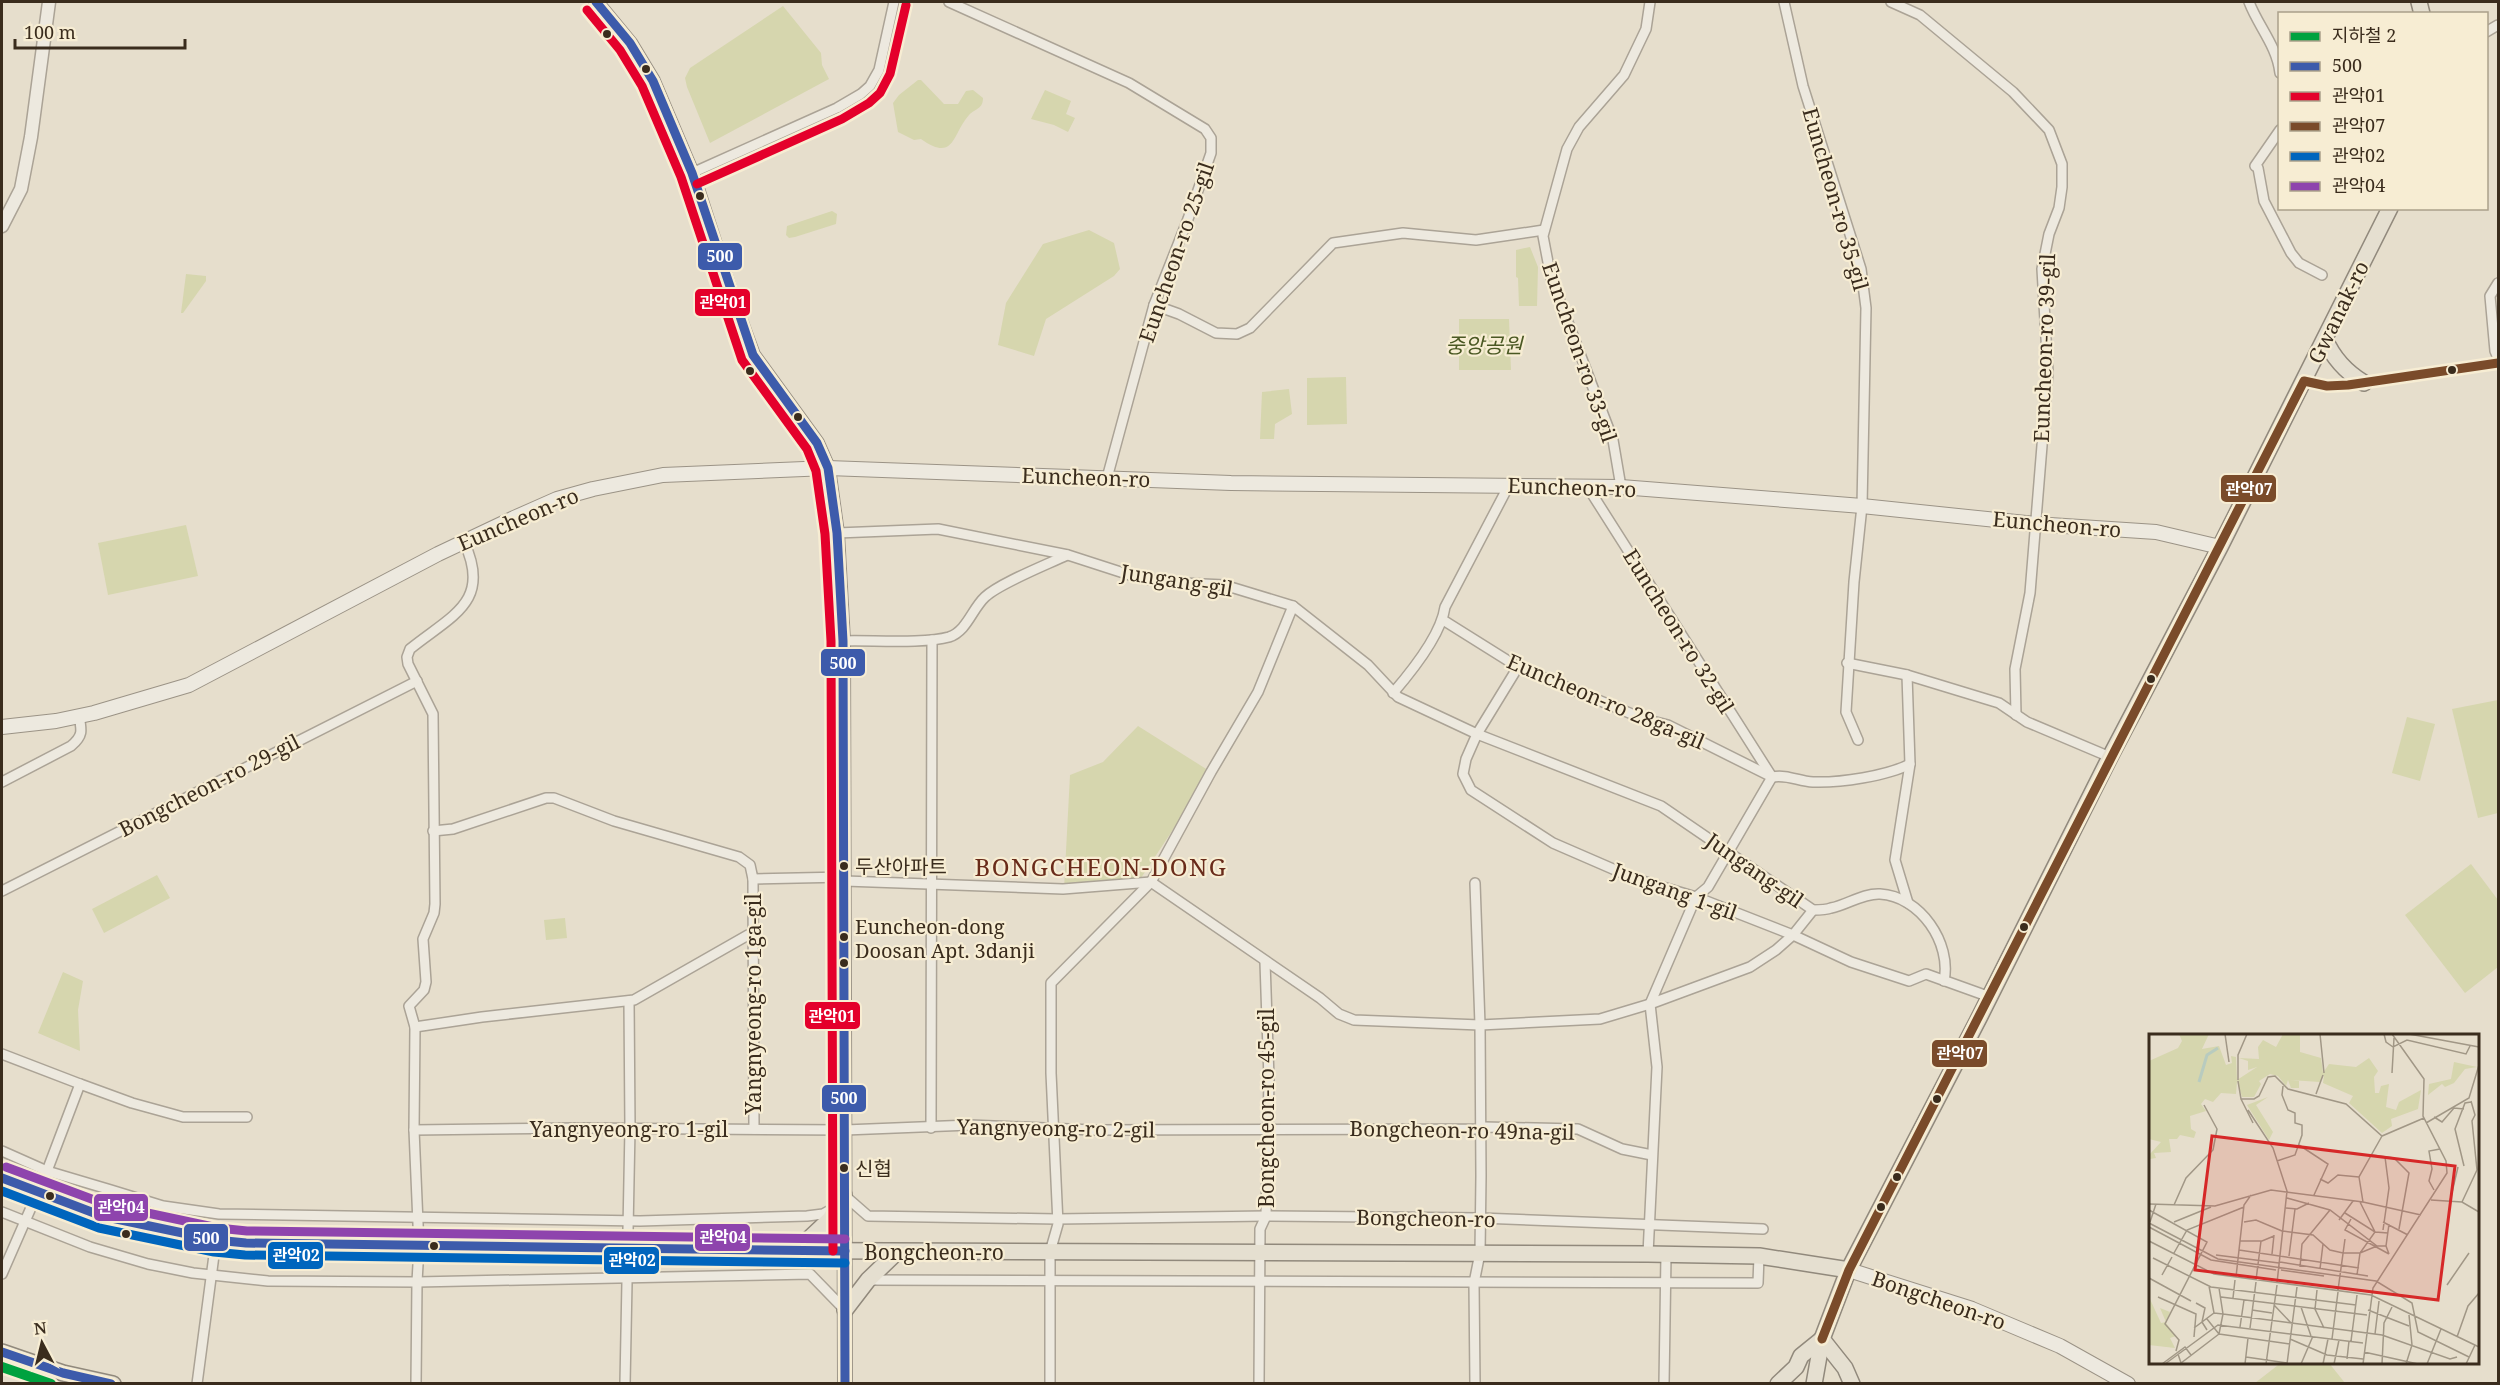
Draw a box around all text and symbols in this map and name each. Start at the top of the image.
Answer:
scale bar [15,12,184,50]
legend [2278,12,2488,210]
text: 100 m [24,20,76,44]
text: 지하철 2 [2332,23,2396,47]
unlabelled marker [601,28,613,40]
text: 500 [2332,53,2362,77]
unlabelled marker [640,63,652,75]
text: 관악01 [2332,83,2385,107]
street label: Euncheon-ro 35-gil [1796,104,1876,294]
text: 관악07 [2332,113,2385,137]
text: 관악02 [2332,143,2385,167]
street label: Euncheon-ro 25-gil [1132,158,1220,346]
text: 관악04 [2332,173,2385,197]
unlabelled marker [694,190,706,202]
line badge: 500 [697,242,743,271]
text: 500 [706,245,734,267]
street label: Euncheon-ro 39-gil [2027,253,2061,443]
street label: Gwanak-ro [2301,256,2375,368]
street label: Euncheon-ro 33-gil [1536,258,1624,446]
line badge: 관악01 [694,288,751,317]
text: 관악01 [699,291,747,313]
park label: 중앙공원 [1445,331,1524,359]
unlabelled marker [2446,364,2458,376]
unlabelled marker [744,365,756,377]
unlabelled marker [792,411,804,423]
street label: Euncheon-ro [1021,461,1151,493]
street label: Euncheon-ro [1507,471,1637,503]
line badge: 관악07 [2220,474,2277,503]
text: 관악07 [2225,478,2273,500]
street label: Euncheon-ro [453,481,583,557]
street label: Euncheon-ro [1992,504,2122,544]
street label: Euncheon-ro 32-gil [1617,543,1741,719]
street label: Jungang-gil [1118,557,1236,603]
street label: Euncheon-ro 28ga-gil [1503,647,1710,756]
line badge: 500 [820,648,866,677]
text: 500 [829,652,857,674]
unlabelled marker [2145,673,2157,685]
street label: Bongcheon-ro 29-gil [114,727,305,843]
street label: Jungang-gil [1700,825,1810,914]
district label: BONGCHEON-DONG [975,850,1227,883]
place label: 두산아파트 [855,853,947,880]
street label: Jungang 1-gil [1608,855,1742,927]
marker: 두산아파트 [838,860,850,872]
street label: Yangnyeong-ro 1ga-gil [739,893,767,1116]
place label: Euncheon-dong Doosan Apt. 3danji [855,913,1035,964]
unlabelled marker [2018,921,2030,933]
marker: Euncheon-dong Doosan Apt. 3danji [838,931,850,943]
unlabelled marker [838,957,850,969]
line badge: 관악01 [804,1001,861,1030]
text: 관악01 [808,1005,856,1027]
street label: Bongcheon-ro 45-gil [1252,1008,1280,1208]
inset map [2149,1034,2479,1364]
line badge: 관악07 [1931,1039,1988,1068]
text: 관악07 [1936,1042,1984,1064]
line badge: 500 [821,1084,867,1113]
text: 500 [830,1087,858,1109]
unlabelled marker [1931,1093,1943,1105]
street label: Yangnyeong-ro 2-gil [956,1112,1156,1144]
street label: Bongcheon-ro 49na-gil [1349,1114,1575,1146]
street label: Yangnyeong-ro 1-gil [529,1115,729,1143]
place label: 신협 [855,1155,892,1182]
marker: 신협 [838,1162,850,1174]
unlabelled marker [1891,1171,1903,1183]
unlabelled marker [44,1190,56,1202]
line badge: 관악04 [93,1193,149,1222]
text: 관악04 [97,1196,145,1218]
unlabelled marker [1875,1201,1887,1213]
street label: Bongcheon-ro [1356,1203,1496,1233]
line badge: 500 [183,1223,229,1252]
line badge: 관악04 [694,1223,751,1252]
text: 관악04 [699,1226,747,1248]
text: 500 [192,1227,220,1249]
unlabelled marker [120,1228,132,1240]
street label: Bongcheon-ro [864,1238,1004,1266]
unlabelled marker [428,1240,440,1252]
line badge: 관악02 [267,1241,324,1270]
text: 관악02 [272,1244,320,1266]
line badge: 관악02 [603,1246,660,1275]
text: 관악02 [608,1249,656,1271]
street label: Bongcheon-ro [1868,1264,2010,1336]
north arrow [12,1313,72,1373]
text: N [33,1316,48,1340]

